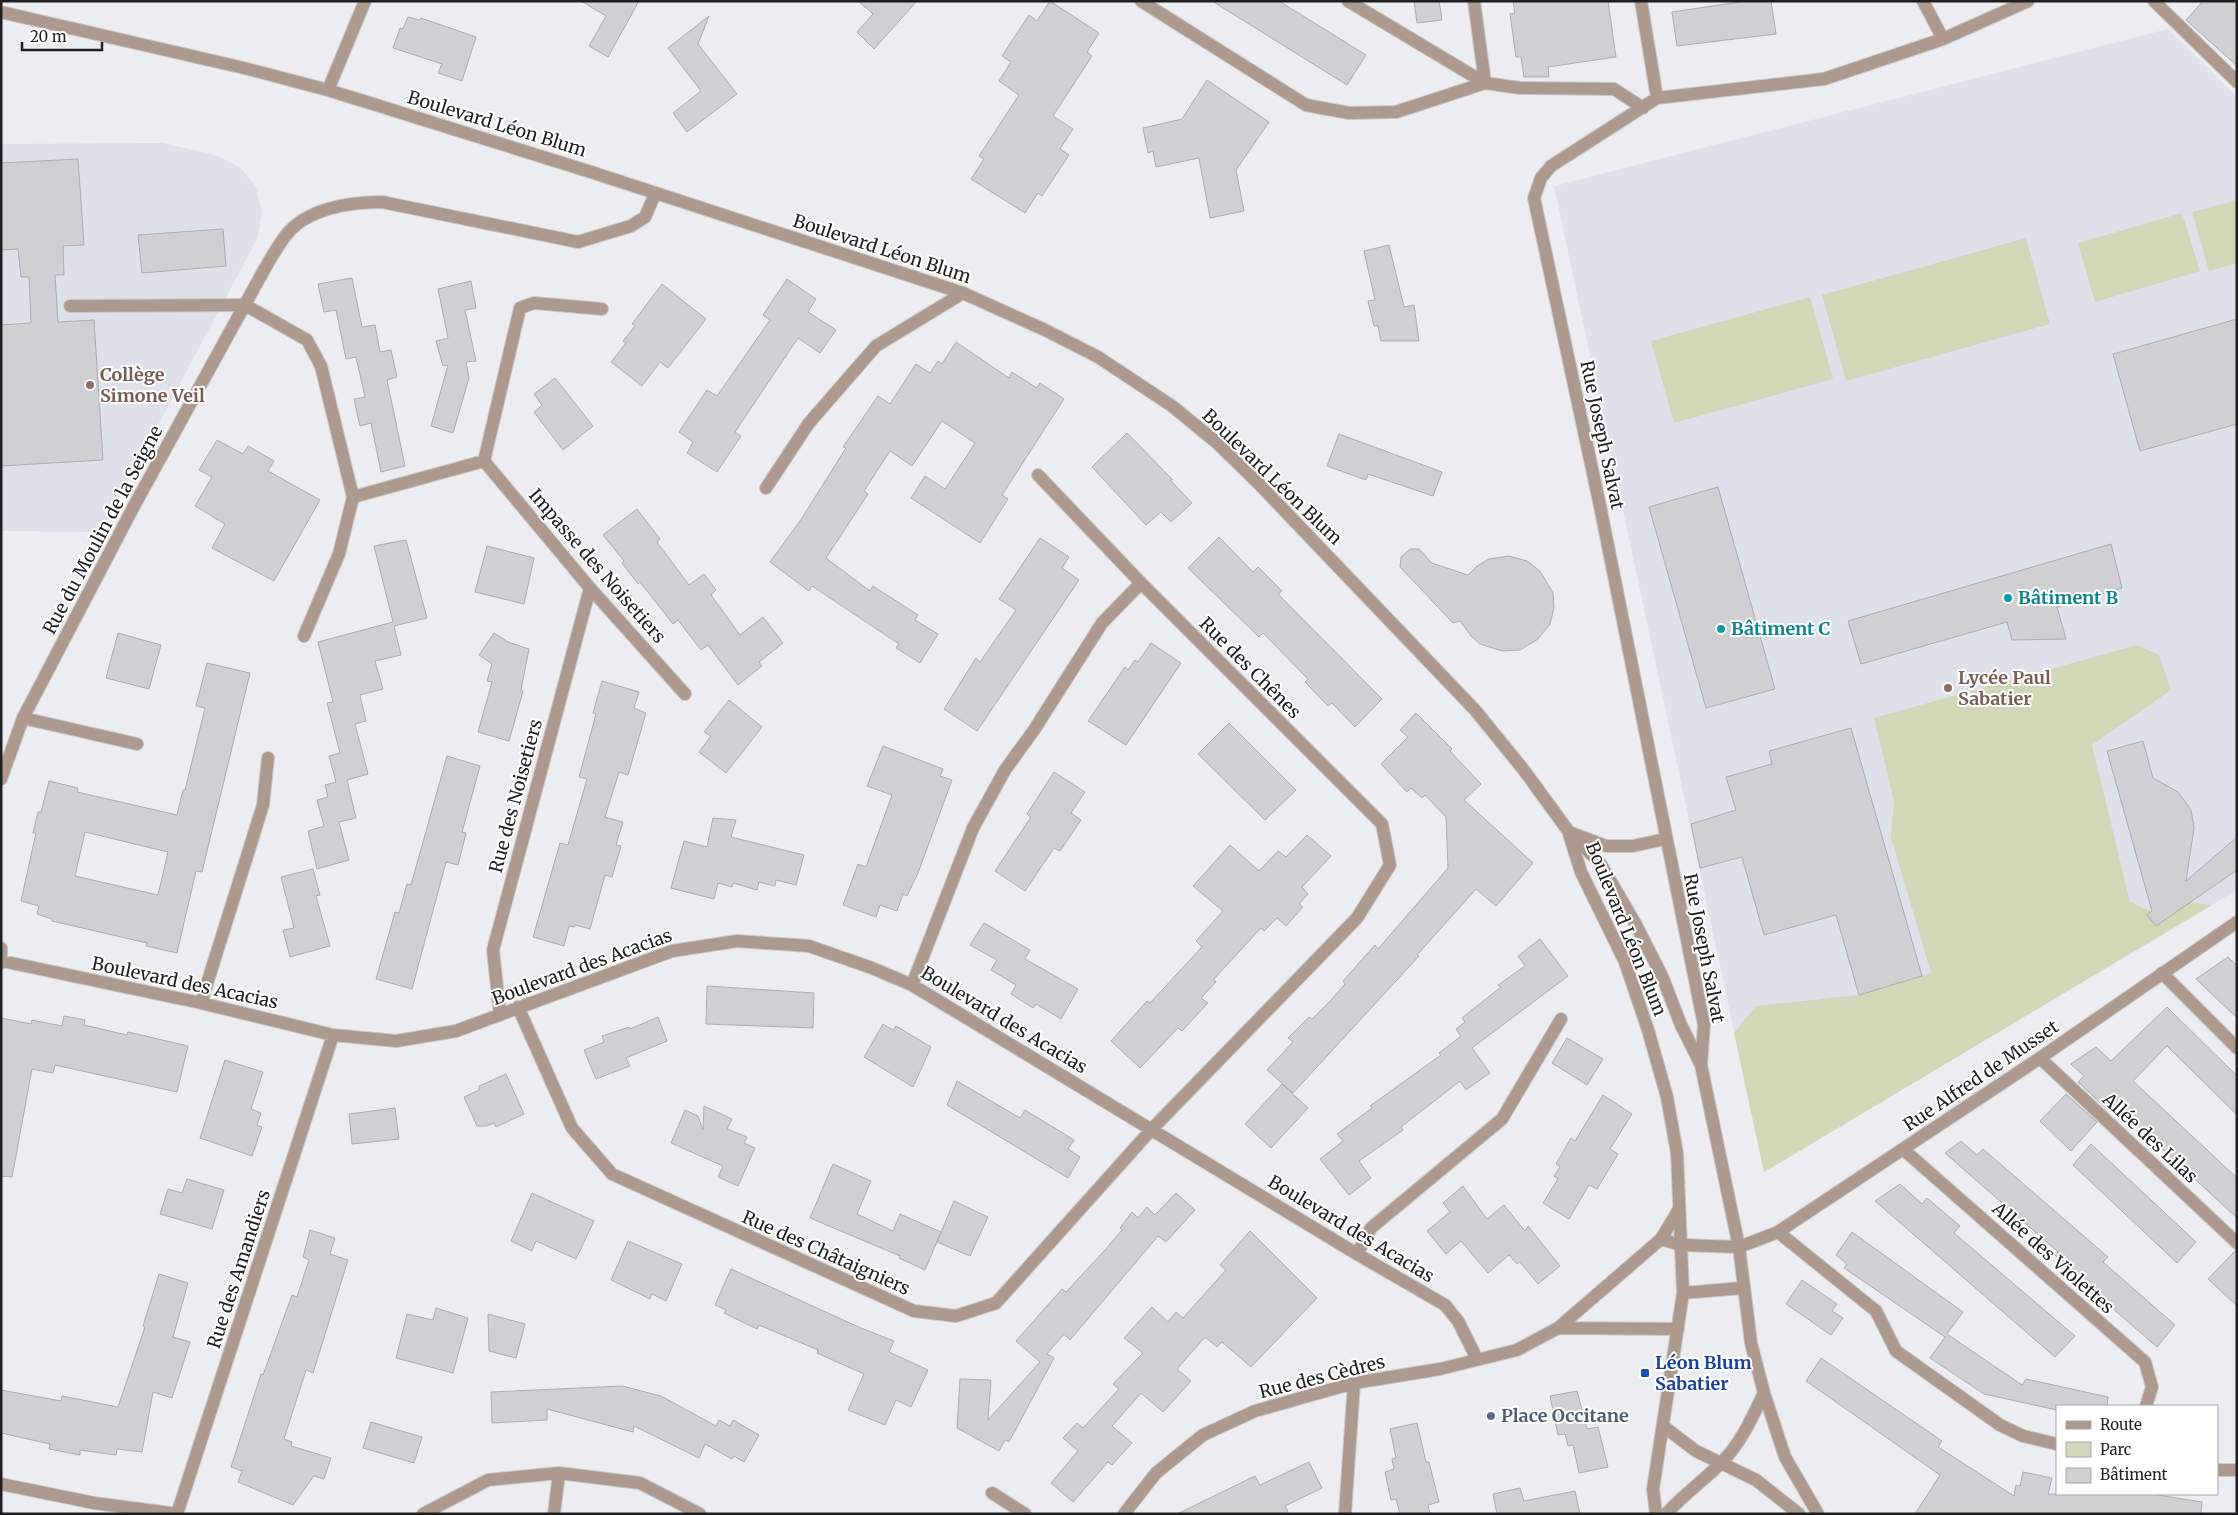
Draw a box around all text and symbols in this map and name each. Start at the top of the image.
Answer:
scale bar [22,20,102,52]
text: 20 m [30,27,67,46]
street label: Boulevard Léon Blum [405,85,590,162]
street label: Boulevard Léon Blum [790,209,974,288]
street label: Rue Joseph Salvat [1575,358,1630,512]
place label: Collège Simone Veil [100,363,205,407]
marker: Collège Simone Veil [84,379,96,391]
street label: Boulevard Léon Blum [1197,404,1347,550]
street label: Rue du Moulin de la Seigne [38,421,167,638]
street label: Impasse des Noisetiers [524,484,671,648]
place label: Bâtiment B [2018,586,2119,609]
marker: Bâtiment B [2002,592,2014,604]
street label: Rue des Chênes [1195,612,1306,723]
place label: Bâtiment C [1731,617,1831,640]
marker: Bâtiment C [1715,623,1727,635]
place label: Lycée Paul Sabatier [1958,666,2051,710]
marker: Lycée Paul Sabatier [1942,682,1954,694]
street label: Rue des Noisetiers [484,716,547,875]
street label: Boulevard Léon Blum [1581,838,1672,1019]
street label: Rue Joseph Salvat [1679,871,1730,1025]
street label: Boulevard des Acacias [489,923,675,1010]
street label: Boulevard des Acacias [90,951,281,1014]
street label: Boulevard des Acacias [917,961,1092,1078]
street label: Rue Alfred de Musset [1899,1015,2063,1136]
street label: Allée des Lilas [2097,1087,2203,1188]
street label: Boulevard des Acacias [1264,1170,1439,1287]
street label: Rue des Amandiers [202,1186,275,1351]
street label: Allée des Violettes [1987,1196,2119,1319]
street label: Rue des Châtaigniers [739,1205,914,1300]
street label: Rue des Cèdres [1257,1350,1387,1403]
place label: Léon Blum Sabatier [1655,1351,1752,1395]
marker: Léon Blum Sabatier [1639,1367,1651,1379]
place label: Place Occitane [1501,1404,1629,1427]
legend [2056,1405,2218,1495]
marker: Place Occitane [1485,1410,1497,1422]
text: Route [2100,1415,2142,1434]
text: Parc [2100,1440,2132,1459]
text: Bâtiment [2100,1465,2168,1484]

